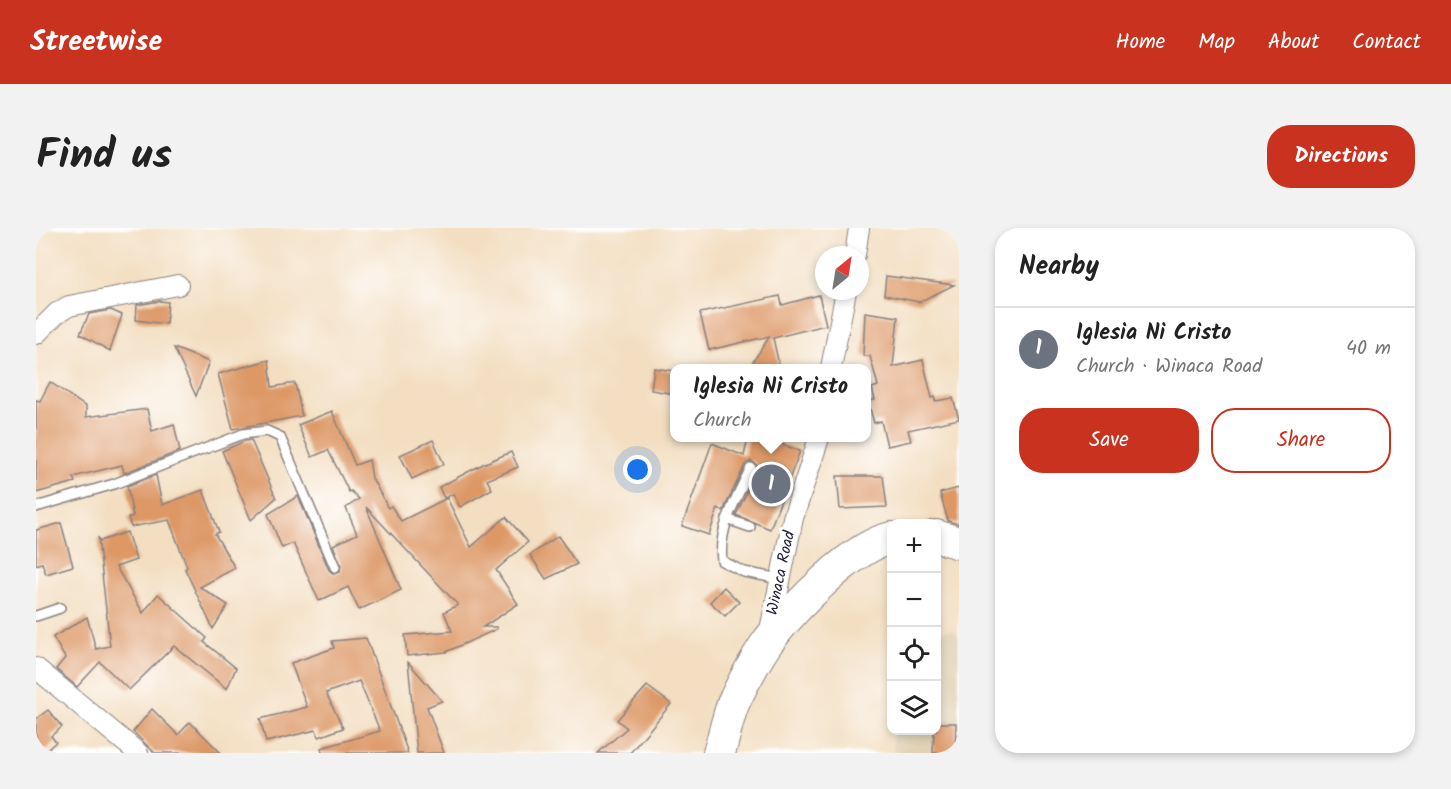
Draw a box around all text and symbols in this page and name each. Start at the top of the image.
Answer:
text: Streetwise [30,20,162,65]
text: Home [1116,26,1165,59]
text: Map [1198,26,1235,59]
text: About [1268,26,1319,59]
text: Contact [1352,26,1421,59]
text: Find us [36,123,172,190]
button: Directions [1267,125,1415,188]
north arrow [815,246,869,300]
text: Nearby [1019,246,1099,288]
text: Iglesia Ni Cristo [1076,316,1231,351]
text: 1 [1035,333,1042,365]
text: 40 m [1346,333,1391,365]
text: Church · Winaca Road [1076,351,1262,383]
popup [670,364,871,442]
text: Iglesia Ni Cristo [693,370,848,405]
text: Church [693,405,751,437]
button: Save [1019,408,1199,473]
button: Share [1211,408,1391,473]
your location [623,455,652,484]
pin: 1 [752,462,790,506]
map controls [887,519,941,735]
button: + [887,519,941,573]
street label: Winaca Road [760,528,802,617]
button: − [887,573,941,627]
button: locate [887,627,941,681]
button: layers [887,681,941,735]

